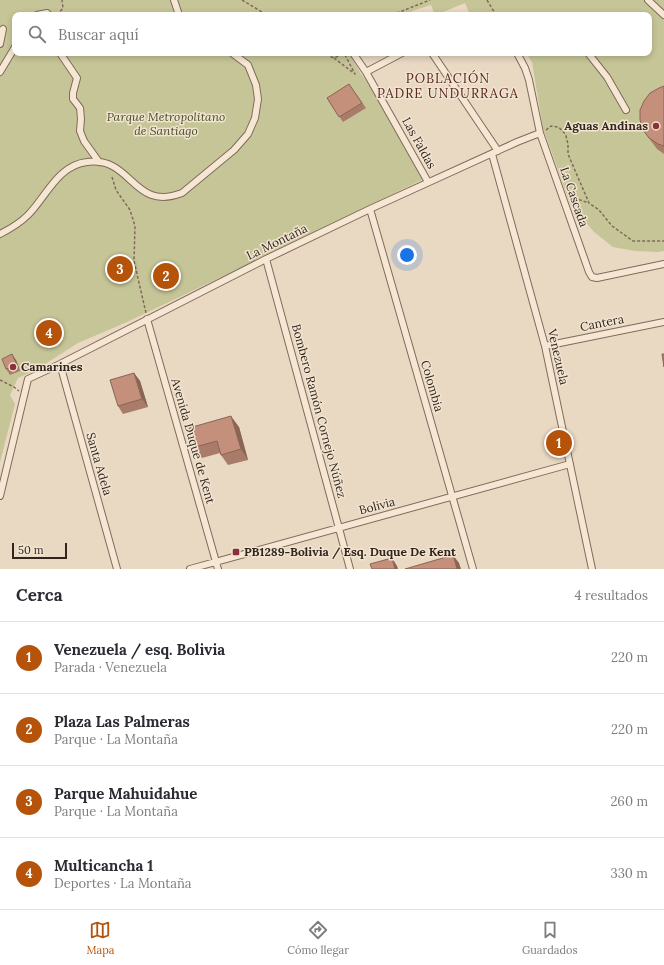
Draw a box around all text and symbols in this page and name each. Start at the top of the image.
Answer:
search box [12,12,652,56]
icon: search [26,23,48,45]
text: Buscar aquí [58,25,139,44]
district label: POBLACIÓN PADRE UNDURRAGA [377,70,519,102]
park label: Parque Metropolitano de Santiago [107,109,225,138]
street label: Las Faldas [399,114,440,172]
place label: Aguas Andinas [564,118,648,133]
marker: Aguas Andinas [651,121,661,131]
street label: La Cascada [557,165,592,229]
street label: La Montaña [244,220,310,263]
your location [397,245,417,265]
pin: 3 [107,254,133,284]
pin: 2 [153,261,179,291]
street label: Cantera [579,311,625,334]
pin: 4 [36,318,62,348]
street label: Bombero Ramón Cornejo Núñez [289,322,350,500]
street label: Venezuela [545,326,572,386]
street label: Colombia [418,358,447,413]
place label: Camarines [21,359,83,374]
marker: Camarines [8,362,18,372]
street label: Avenida Duque de Kent [168,375,219,506]
pin: 1 [546,428,572,458]
street label: Santa Adela [83,431,116,497]
street label: Bolivia [357,494,397,518]
scale bar [12,541,67,560]
text: 50 m [18,543,44,557]
place label: PB1289-Bolivia / Esq. Duque De Kent [244,544,457,560]
marker: PB1289-Bolivia / Esq. Duque De Kent [231,547,241,557]
text: Cerca [16,584,63,606]
text: 4 resultados [574,587,648,604]
text: Venezuela / esq. Bolivia [54,640,225,659]
text: 1 [26,649,32,666]
text: 220 m [611,649,648,666]
text: Parada · Venezuela [54,659,167,676]
text: Plaza Las Palmeras [54,712,190,731]
text: 2 [26,721,32,738]
text: 220 m [611,721,648,738]
text: Parque · La Montaña [54,731,178,748]
text: Parque Mahuidahue [54,784,197,803]
text: 3 [25,793,33,810]
text: 260 m [610,793,648,810]
text: Parque · La Montaña [54,803,178,820]
text: Multicancha 1 [54,856,153,875]
text: 4 [25,865,33,882]
text: 330 m [610,865,648,882]
text: Deportes · La Montaña [54,875,192,892]
tab: Mapa [86,919,114,957]
tab: Cómo llegar [287,919,349,957]
tab: Guardados [522,919,578,957]

